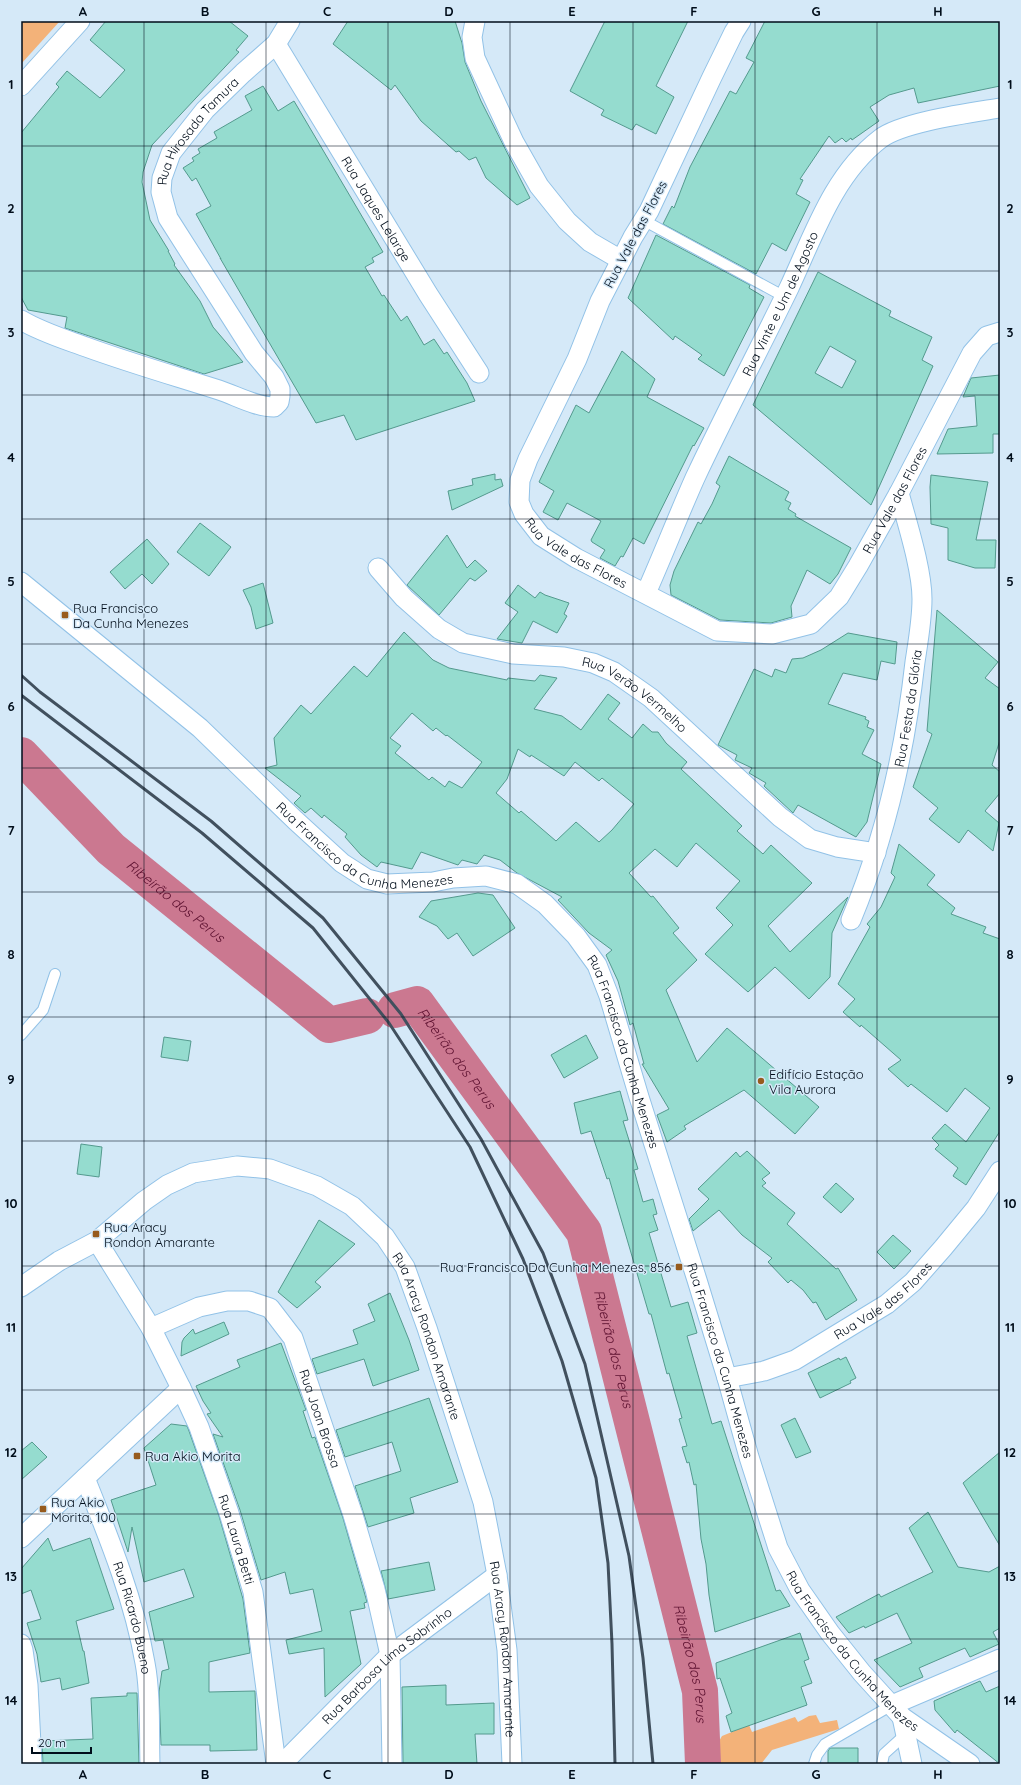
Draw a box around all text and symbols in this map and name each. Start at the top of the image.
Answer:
text: A [79,3,88,19]
text: B [201,3,209,19]
text: C [323,3,331,19]
text: D [444,3,454,19]
text: E [568,3,576,19]
text: F [690,3,698,19]
text: G [811,3,821,19]
text: H [933,3,943,19]
street label: Rua Hirosada Tamura [154,74,242,186]
text: 1 [8,76,14,92]
text: 1 [1007,76,1013,92]
street label: Rua Jaques Lelarge [338,153,414,264]
street label: Rua Vale das Flores [600,178,670,290]
text: 2 [7,200,15,216]
text: 2 [1006,200,1014,216]
street label: Rua Vinte e Um de Agosto [738,229,821,379]
text: 3 [8,324,15,340]
text: 3 [1007,324,1014,340]
street label: Rua Vale das Flores [859,444,930,556]
text: 4 [7,449,15,465]
text: 4 [1006,449,1014,465]
street label: Rua Vale das Flores [522,514,630,591]
text: 5 [7,573,15,589]
text: 5 [1006,573,1014,589]
place label: Rua Francisco Da Cunha Menezes [73,600,188,631]
marker: Rua Francisco Da Cunha Menezes [60,610,70,620]
street label: Rua Festa da Glória [891,648,925,768]
street label: Rua Verão Vermelho [581,653,691,736]
text: 6 [7,698,15,714]
text: 6 [1006,698,1014,714]
street label: Rua Francisco da Cunha Menezes [273,798,454,892]
text: 7 [7,822,15,838]
text: 7 [1006,822,1014,838]
water label: Ribeirão dos Perus [123,856,229,947]
text: 8 [7,946,15,962]
text: 8 [1006,946,1014,962]
street label: Rua Francisco da Cunha Menezes [584,951,663,1150]
water label: Ribeirão dos Perus [414,1004,501,1114]
place label: Edifício Estação Vila Aurora [769,1066,864,1097]
text: 9 [7,1071,15,1087]
text: 9 [1006,1071,1014,1087]
marker: Edifício Estação Vila Aurora [756,1076,766,1086]
text: 10 [4,1195,18,1211]
text: 10 [1003,1195,1017,1211]
place label: Rua Aracy Rondon Amarante [104,1219,215,1250]
marker: Rua Aracy Rondon Amarante [91,1229,101,1239]
street label: Rua Aracy Rondon Amarante [389,1249,464,1422]
street label: Rua Vale das Flores [831,1258,935,1343]
place label: Rua Francisco Da Cunha Menezes, 856 [440,1259,671,1275]
street label: Rua Francisco da Cunha Menezes [684,1261,757,1460]
marker: Rua Francisco Da Cunha Menezes, 856 [674,1262,684,1272]
water label: Ribeirão dos Perus [590,1288,637,1411]
text: 11 [6,1319,16,1335]
text: 11 [1005,1319,1015,1335]
street label: Rua Joan Brossa [296,1367,344,1470]
text: 12 [5,1444,17,1460]
text: 12 [1004,1444,1016,1460]
place label: Rua Akio Morita [145,1448,241,1464]
marker: Rua Akio Morita [132,1451,142,1461]
street label: Rua Laura Betti [215,1492,258,1586]
place label: Rua Akio Morita, 100 [51,1494,116,1525]
marker: Rua Akio Morita, 100 [38,1504,48,1514]
street label: Rua Ricardo Bueno [110,1559,155,1675]
street label: Rua Aracy Rondon Amarante [486,1559,519,1738]
text: 13 [5,1568,17,1584]
street label: Rua Francisco da Cunha Menezes [783,1568,922,1734]
text: 13 [1004,1568,1016,1584]
water label: Ribeirão dos Perus [669,1602,710,1725]
street label: Rua Barbosa Lima Sobrinho [318,1604,455,1727]
text: 14 [5,1692,18,1708]
text: 14 [1004,1692,1017,1708]
scale bar [32,1729,91,1755]
text: 20 m [38,1735,66,1750]
text: A [79,1766,88,1782]
text: B [201,1766,209,1782]
text: C [323,1766,331,1782]
text: D [444,1766,454,1782]
text: E [568,1766,576,1782]
text: F [690,1766,698,1782]
text: G [811,1766,821,1782]
text: H [933,1766,943,1782]

